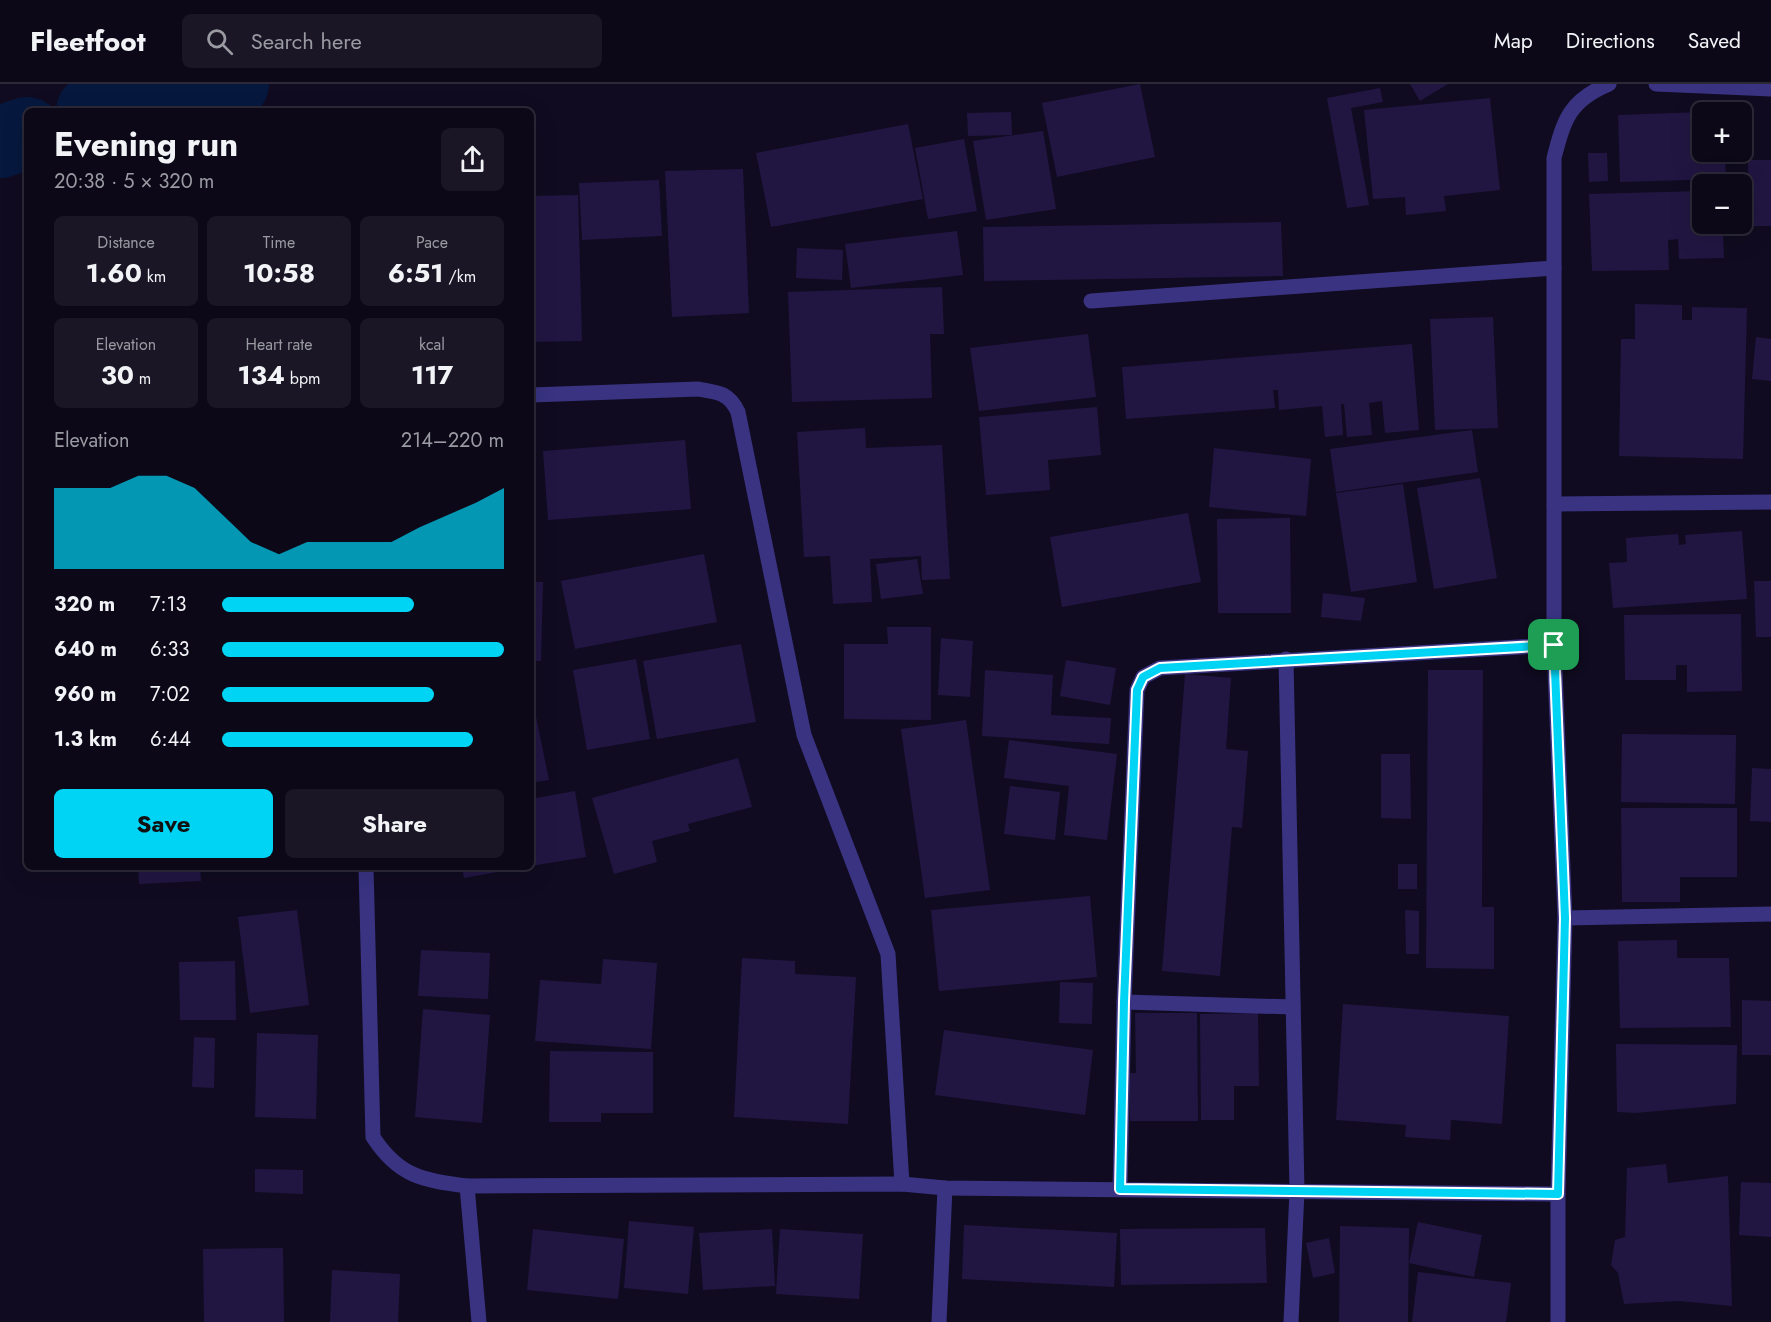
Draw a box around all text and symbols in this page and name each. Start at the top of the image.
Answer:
search box [182,14,602,68]
text: Fleetfoot [30,21,146,62]
icon: search [203,25,236,58]
text: Search here [251,25,362,57]
text: Map [1494,26,1533,56]
text: Directions [1566,26,1655,56]
text: Saved [1688,26,1741,56]
map controls [1692,102,1752,234]
button: + [1692,102,1752,162]
text: Evening run [54,121,238,168]
button: share [441,128,504,191]
text: 20:38 · 5 × 320 m [54,167,214,196]
button: − [1692,174,1752,234]
text: Distance [97,231,155,254]
text: Time [263,231,295,254]
text: Pace [416,231,448,254]
text: 1.60 [86,254,142,292]
text: 10:58 [243,254,315,292]
text: 6:51 [388,254,444,292]
text: km [142,265,166,288]
text: /km [444,265,476,288]
text: Elevation [96,333,156,356]
text: Heart rate [246,333,312,356]
text: kcal [419,333,445,356]
text: 30 [101,356,134,394]
text: 134 [237,356,285,394]
text: 117 [411,356,453,394]
text: m [134,367,151,390]
text: bpm [285,367,321,390]
text: Elevation [54,426,129,455]
text: 214–220 m [401,426,504,455]
text: 320 m [54,590,115,619]
text: 7:13 [150,590,186,619]
pin [1528,619,1579,670]
icon: arrive [1537,628,1570,661]
text: 640 m [54,635,117,664]
text: 6:33 [150,635,189,664]
text: 960 m [54,680,116,709]
text: 7:02 [150,680,190,709]
text: 1.3 km [54,725,117,754]
text: 6:44 [150,725,191,754]
button: Save [54,789,273,858]
button: Share [285,789,504,858]

